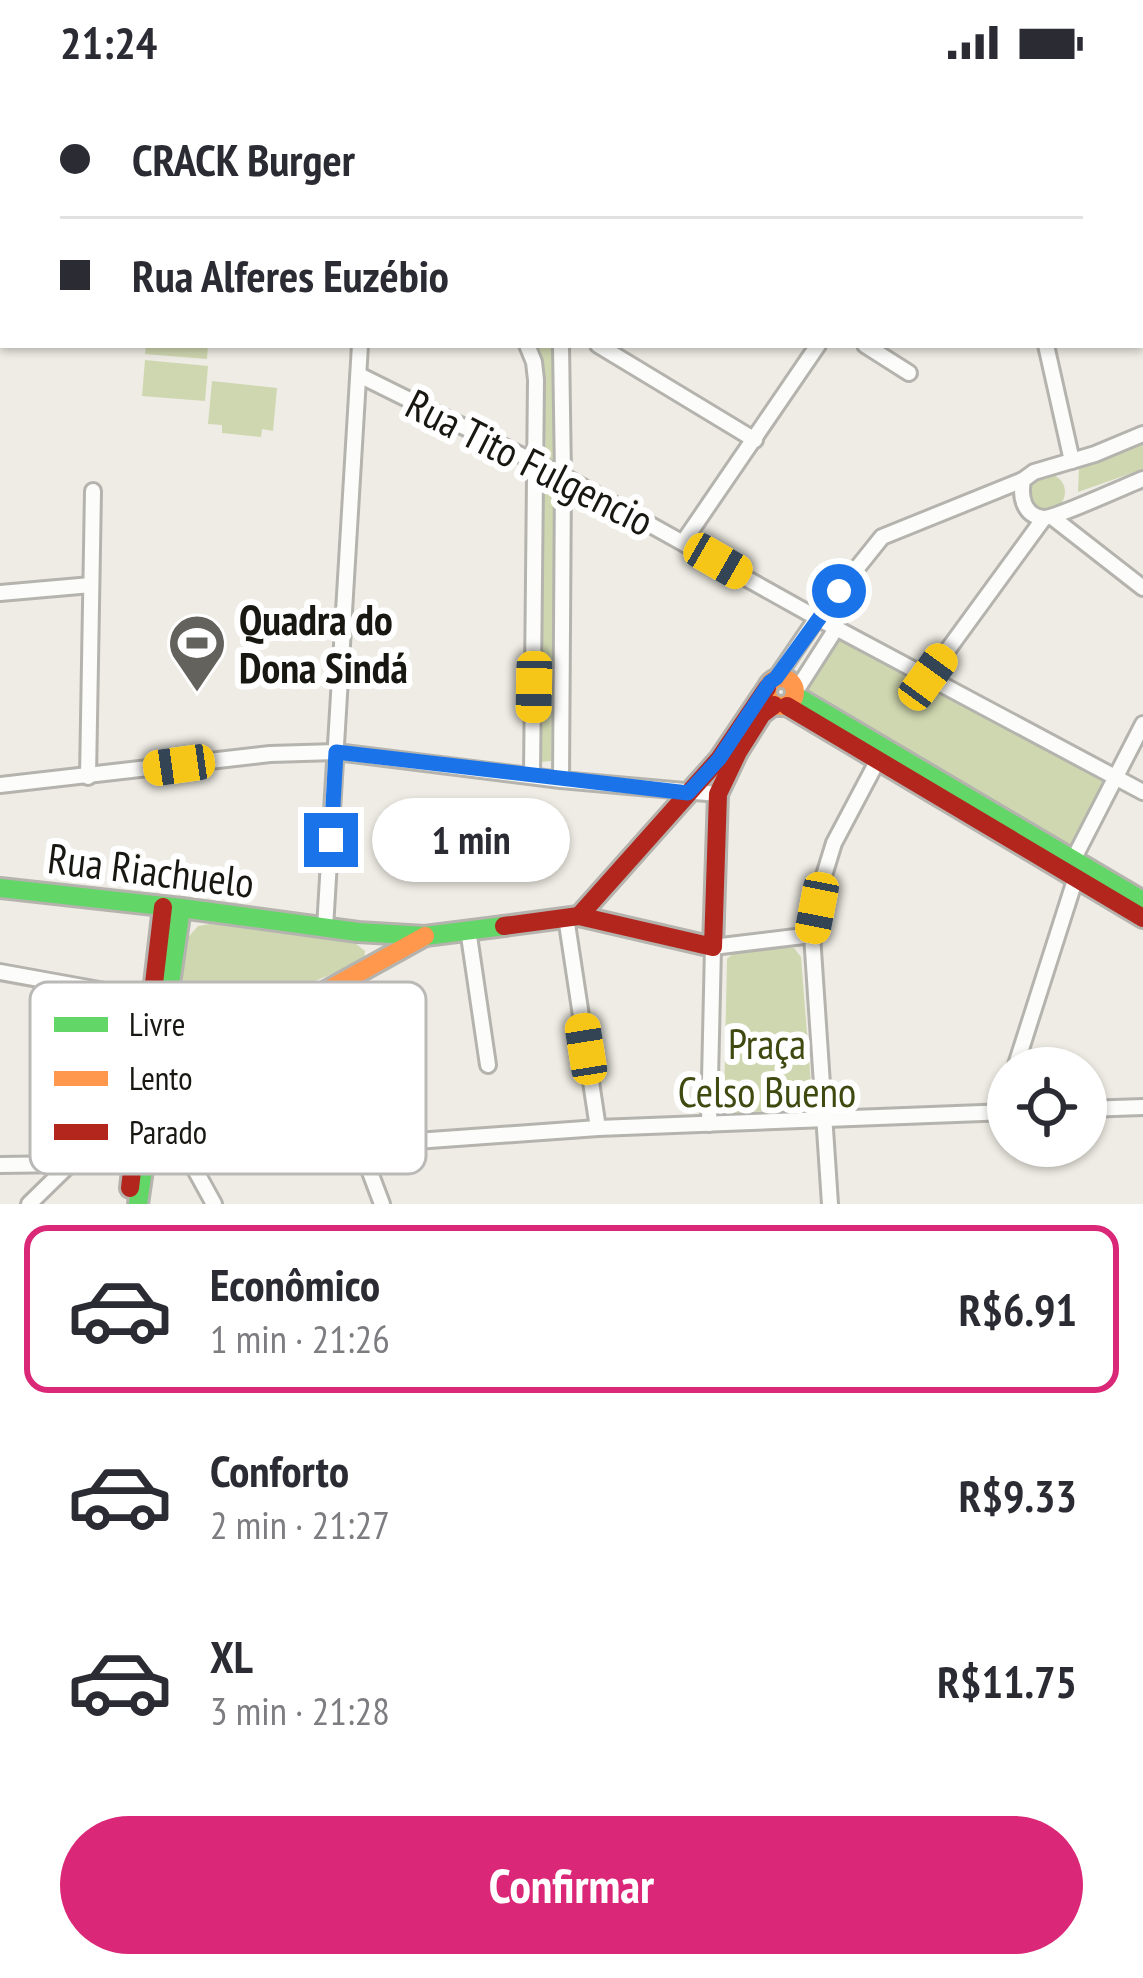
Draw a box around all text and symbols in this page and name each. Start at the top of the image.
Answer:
text: 21:24 [60,13,157,71]
text: CRACK Burger [132,130,355,188]
text: Rua Alferes Euzébio [132,246,449,304]
street label: Rua Tito Fulgencio [397,376,663,548]
car [678,527,758,595]
route start [812,564,866,618]
place label: Quadra do Dona Sindá [239,592,408,695]
sports icon: Quadra do Dona Sindá [166,612,228,694]
car [892,637,964,717]
car [515,651,553,723]
car [141,742,217,788]
callout: 1 min [373,798,571,882]
route end [304,813,358,867]
text: 1 min [432,814,510,865]
street label: Rua Riachuelo [45,830,257,910]
car [792,869,842,947]
legend [30,982,426,1174]
text: Livre [129,1002,185,1045]
car [563,1011,609,1087]
park label: Praça Celso Bueno [678,1016,856,1119]
map controls [987,1047,1107,1167]
button: locate [987,1047,1107,1167]
text: Lento [129,1056,192,1099]
text: Parado [129,1110,207,1153]
icon: car [66,1255,174,1363]
text: Econômico [210,1255,380,1313]
text: R$6.91 [959,1280,1077,1338]
text: 1 min · 21:26 [210,1313,390,1364]
icon: car [66,1441,174,1549]
text: Conforto [210,1441,349,1499]
text: R$9.33 [959,1466,1077,1524]
text: 2 min · 21:27 [210,1499,390,1550]
icon: car [66,1627,174,1735]
text: XL [210,1627,253,1685]
text: R$11.75 [937,1652,1077,1710]
text: 3 min · 21:28 [210,1685,390,1736]
button: Confirmar [60,1816,1083,1954]

